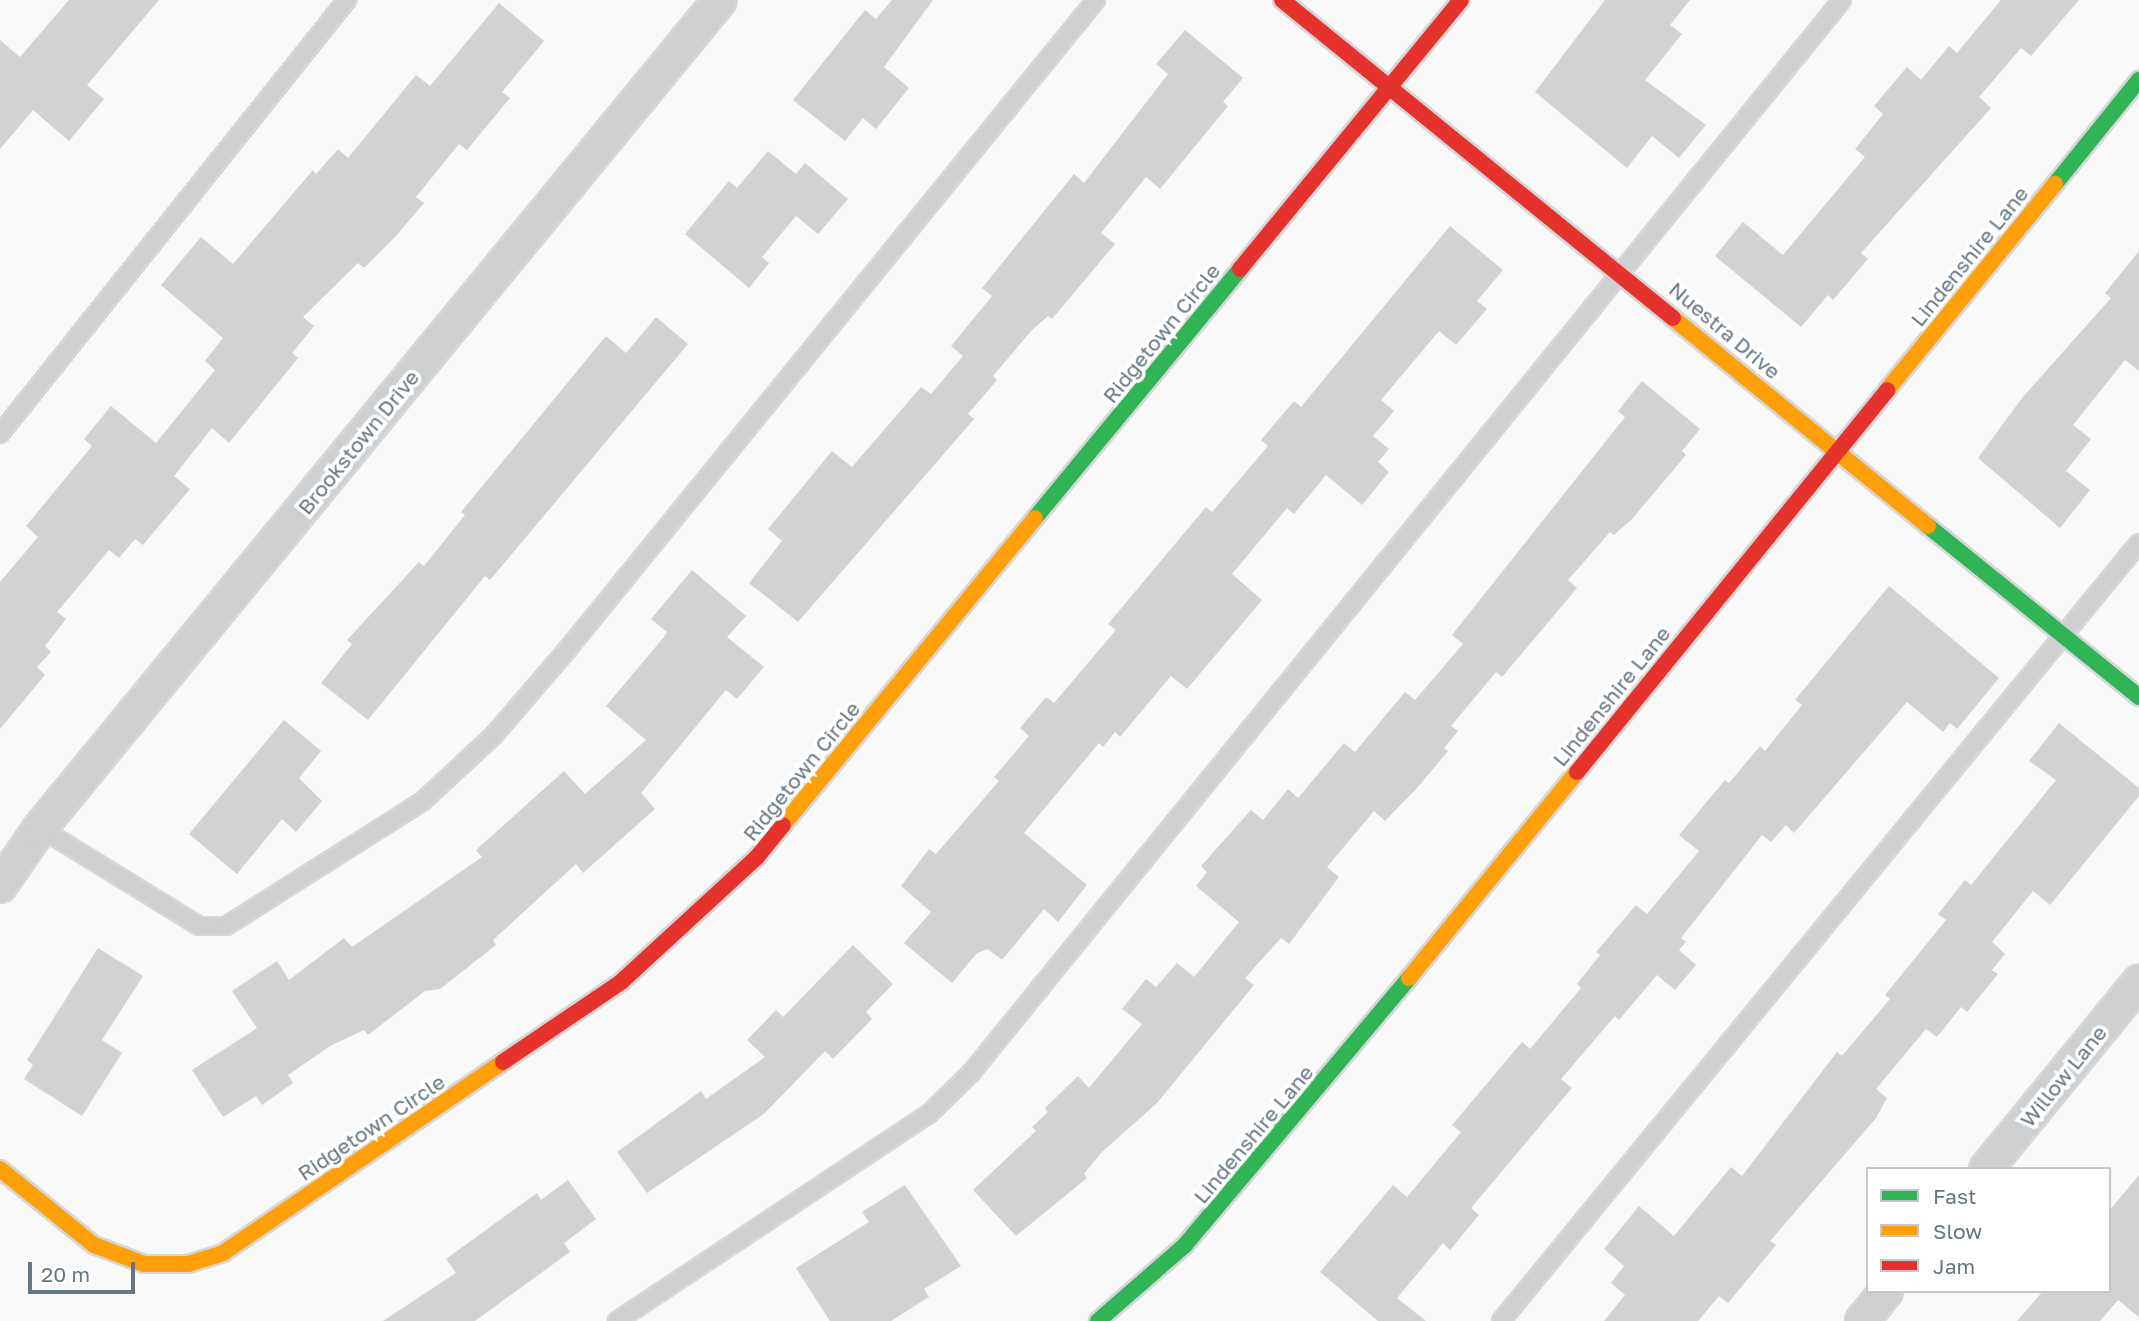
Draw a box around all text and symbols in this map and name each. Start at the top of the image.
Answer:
street label: Lindenshire Lane [1905,181,2033,331]
street label: Ridgetown Circle [1097,258,1225,408]
street label: Nuestra Drive [1664,276,1786,384]
street label: Brookstown Drive [292,365,424,519]
street label: Lindenshire Lane [1547,621,1675,771]
street label: Ridgetown Circle [737,696,865,846]
street label: Willow Lane [2015,1020,2111,1132]
street label: Lindenshire Lane [1188,1060,1318,1208]
street label: Ridgetown Circle [293,1068,449,1186]
legend [1866,1167,2111,1293]
text: Fast [1933,1183,1976,1209]
text: Slow [1933,1218,1982,1244]
scale bar [32,1248,138,1292]
text: Jam [1933,1253,1975,1279]
text: 20 m [41,1261,90,1287]

